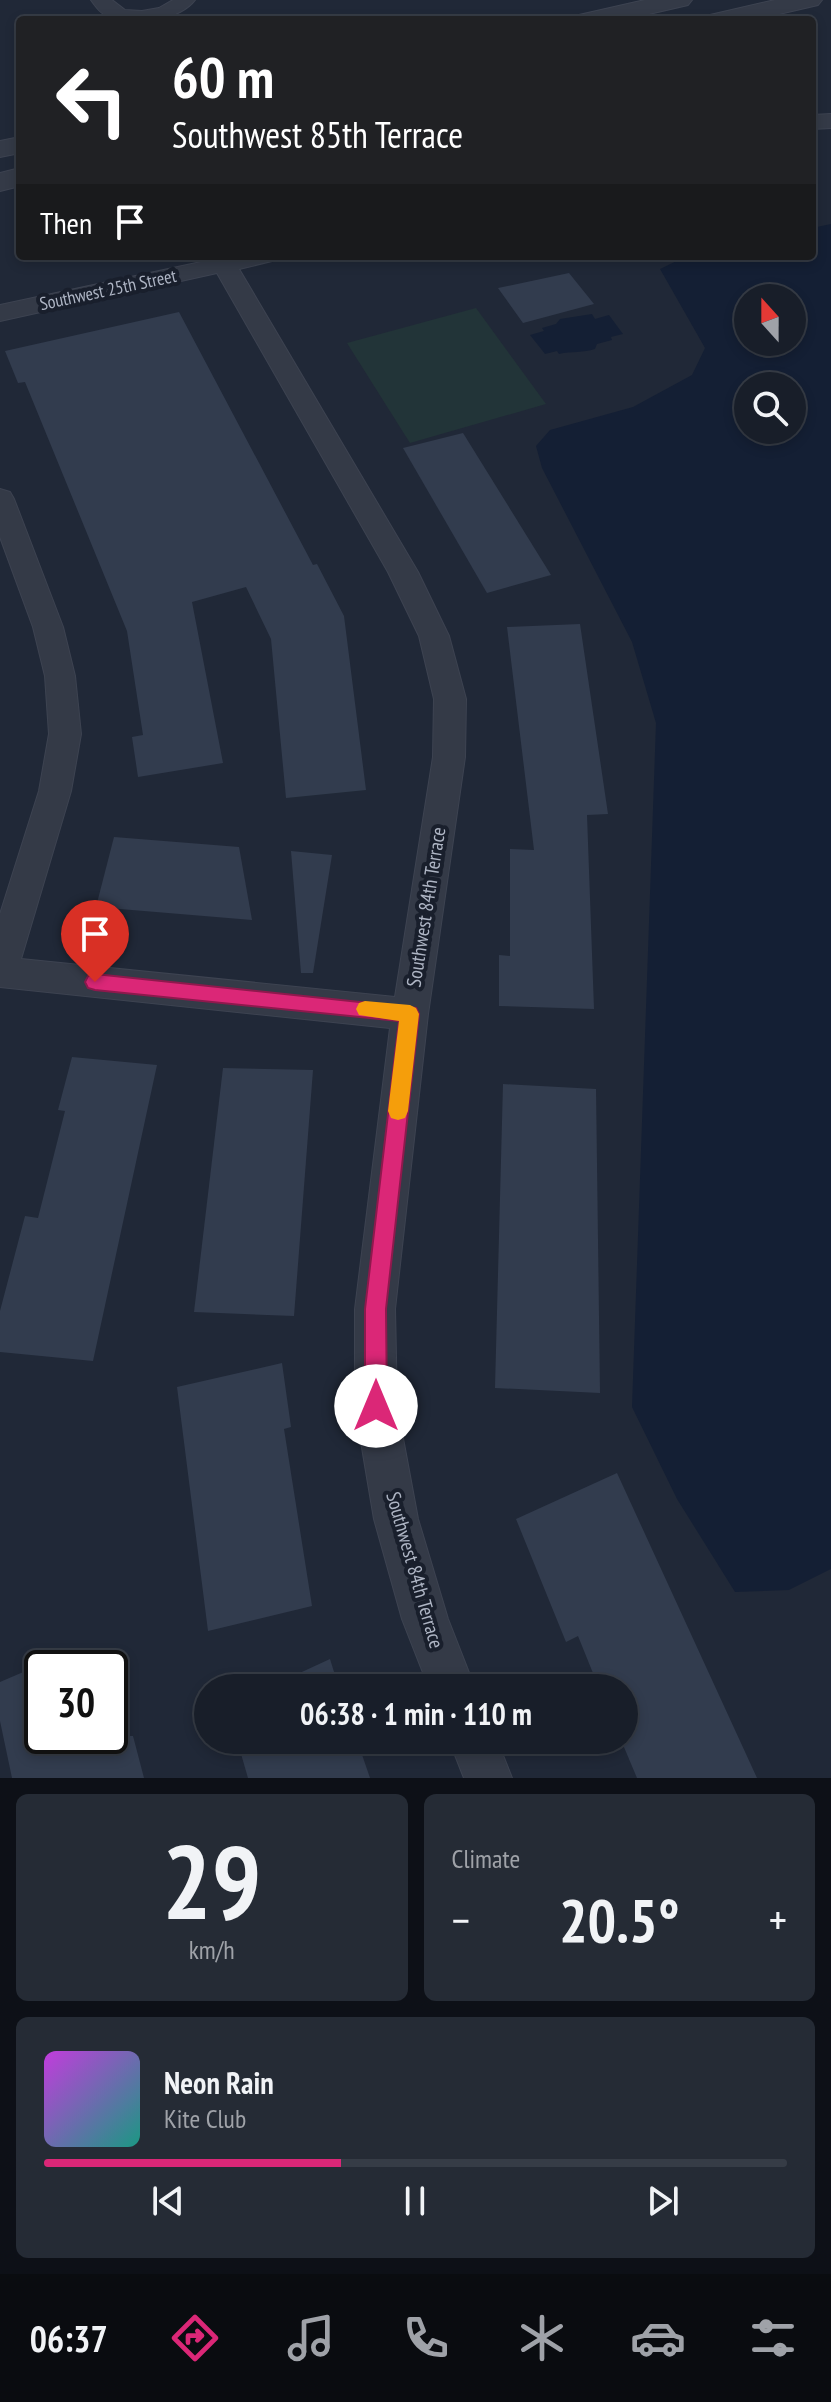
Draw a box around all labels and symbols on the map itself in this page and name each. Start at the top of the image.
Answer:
street label: Southwest 25th Street [37,264,178,315]
north arrow [734,284,806,356]
street label: Southwest 84th Terrace [401,825,451,989]
pin [61,900,129,982]
position arrow [334,1364,418,1448]
street label: Southwest 84th Terrace [380,1489,450,1651]
speed limit sign: 30 [24,1650,128,1754]

